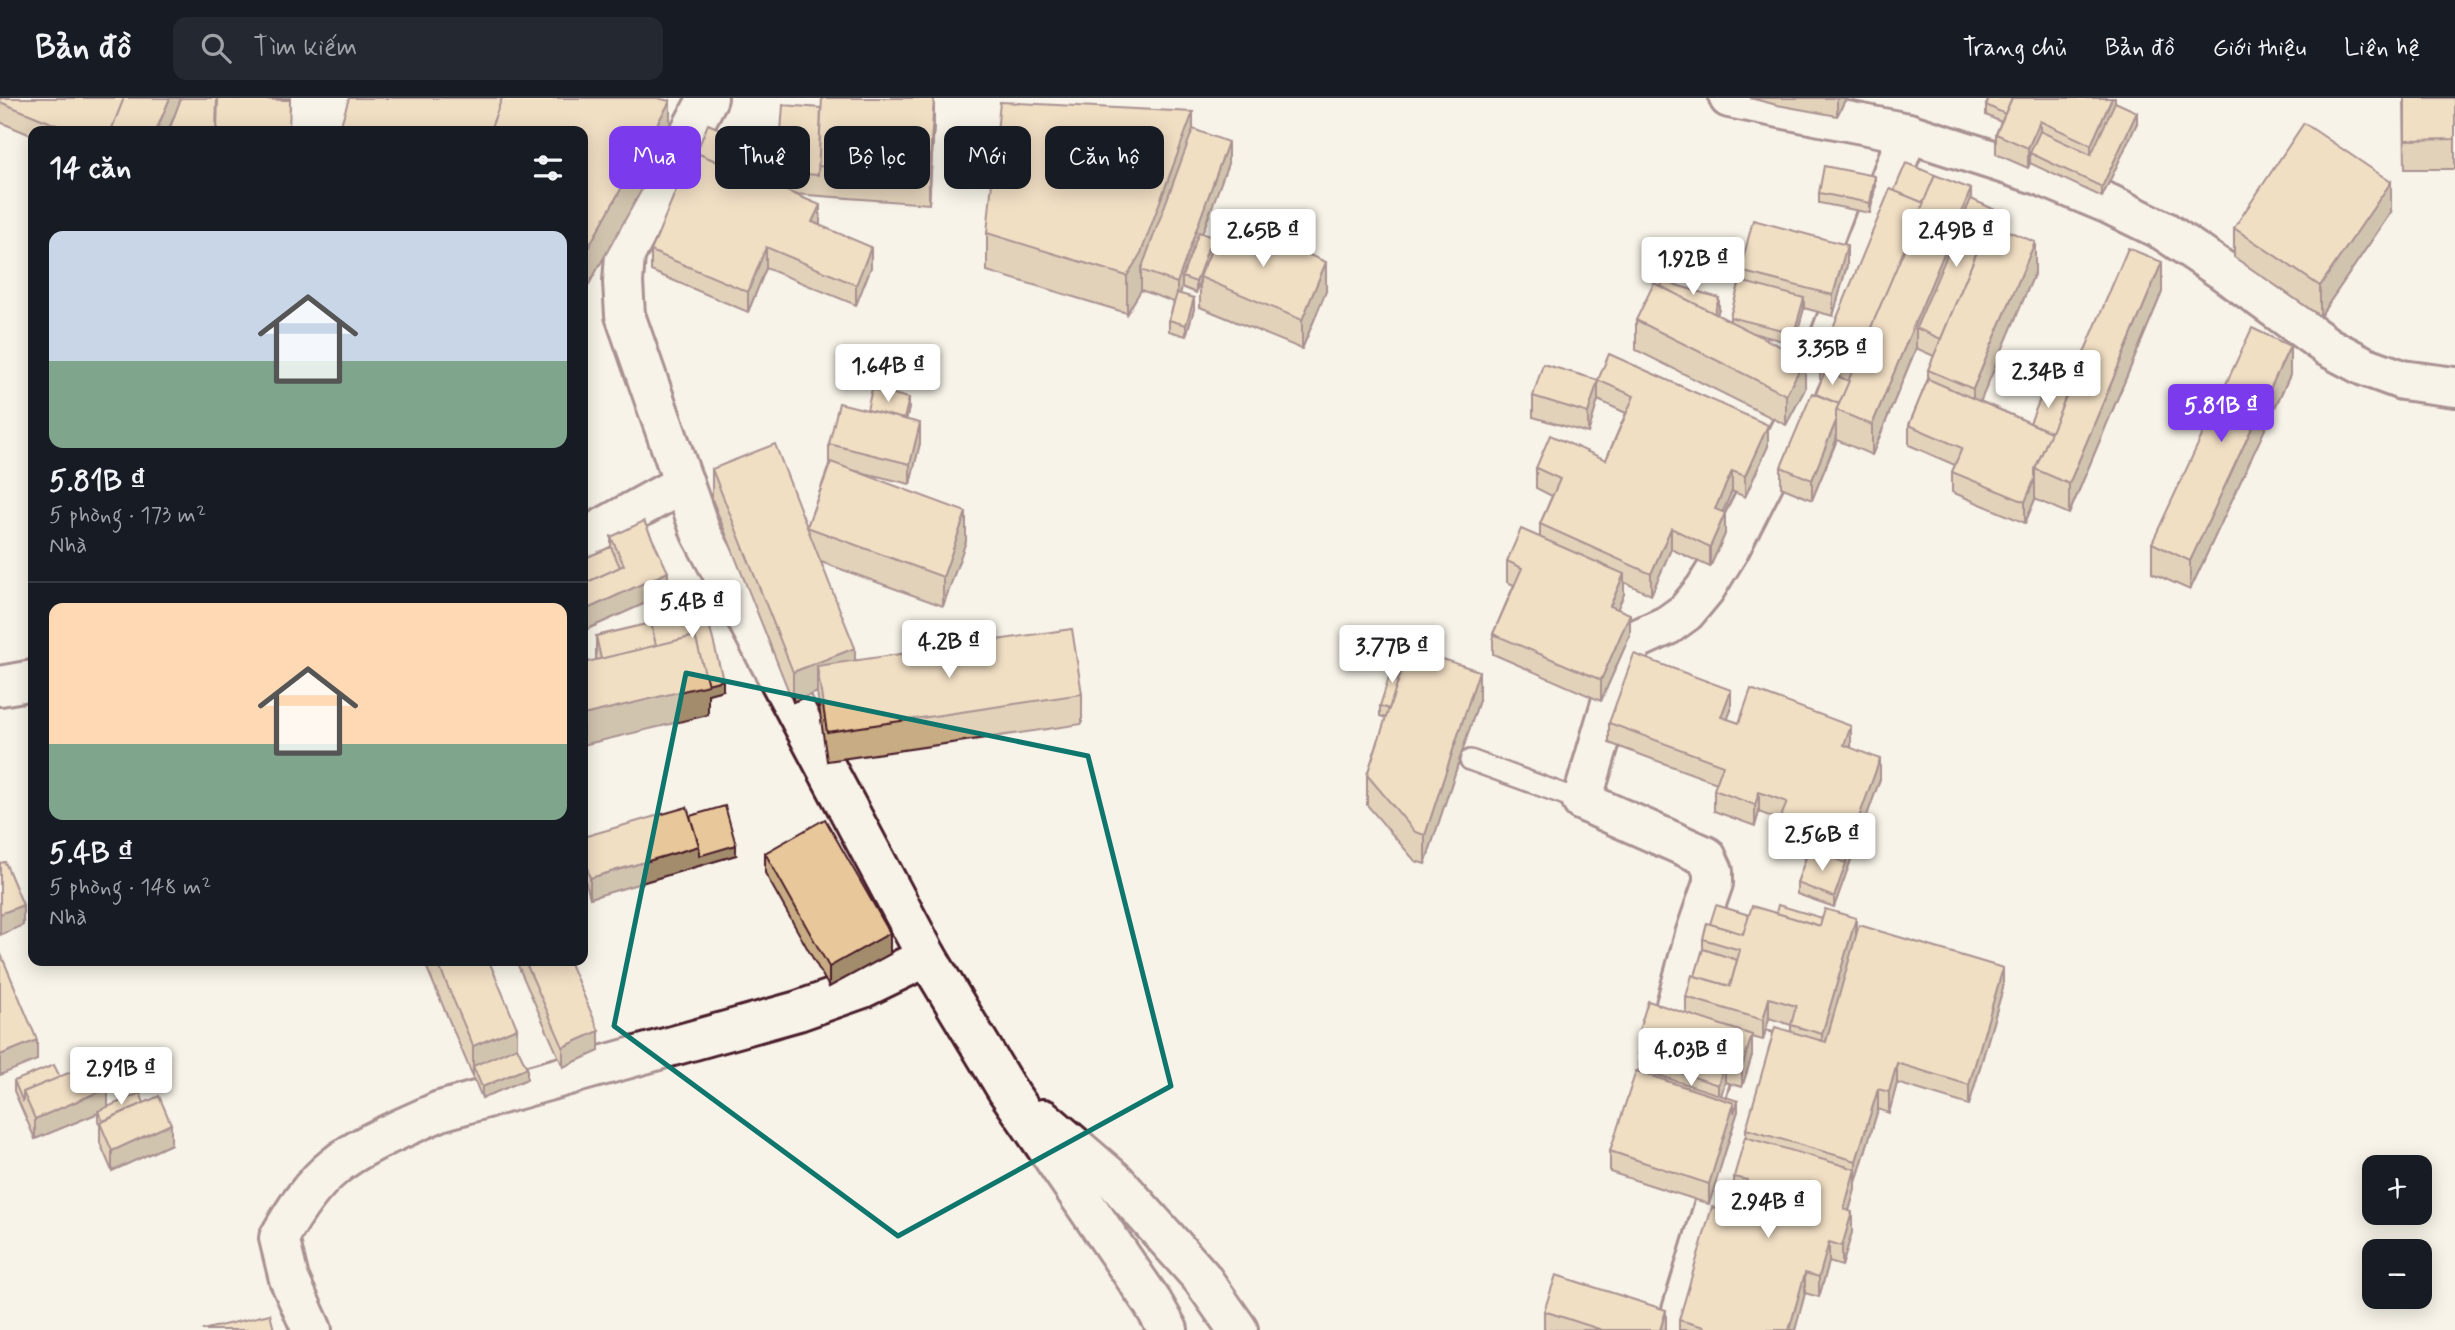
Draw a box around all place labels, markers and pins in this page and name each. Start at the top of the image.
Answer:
pin: 2.65B ₫ [1198,209,1328,269]
pin: 2.49B ₫ [1891,209,2021,269]
pin: 1.92B ₫ [1628,238,1758,297]
pin: 3.35B ₫ [1767,328,1897,387]
pin: 1.64B ₫ [823,344,953,404]
pin: 2.34B ₫ [1983,350,2113,410]
pin: 5.81B ₫ [2156,384,2286,444]
pin: 5.4B ₫ [635,580,749,640]
pin: 4.2B ₫ [892,620,1006,680]
pin: 3.77B ₫ [1327,626,1457,685]
pin: 2.56B ₫ [1757,814,1887,873]
pin: 4.03B ₫ [1626,1028,1756,1088]
pin: 2.91B ₫ [56,1048,186,1107]
pin: 2.94B ₫ [1703,1180,1833,1240]

